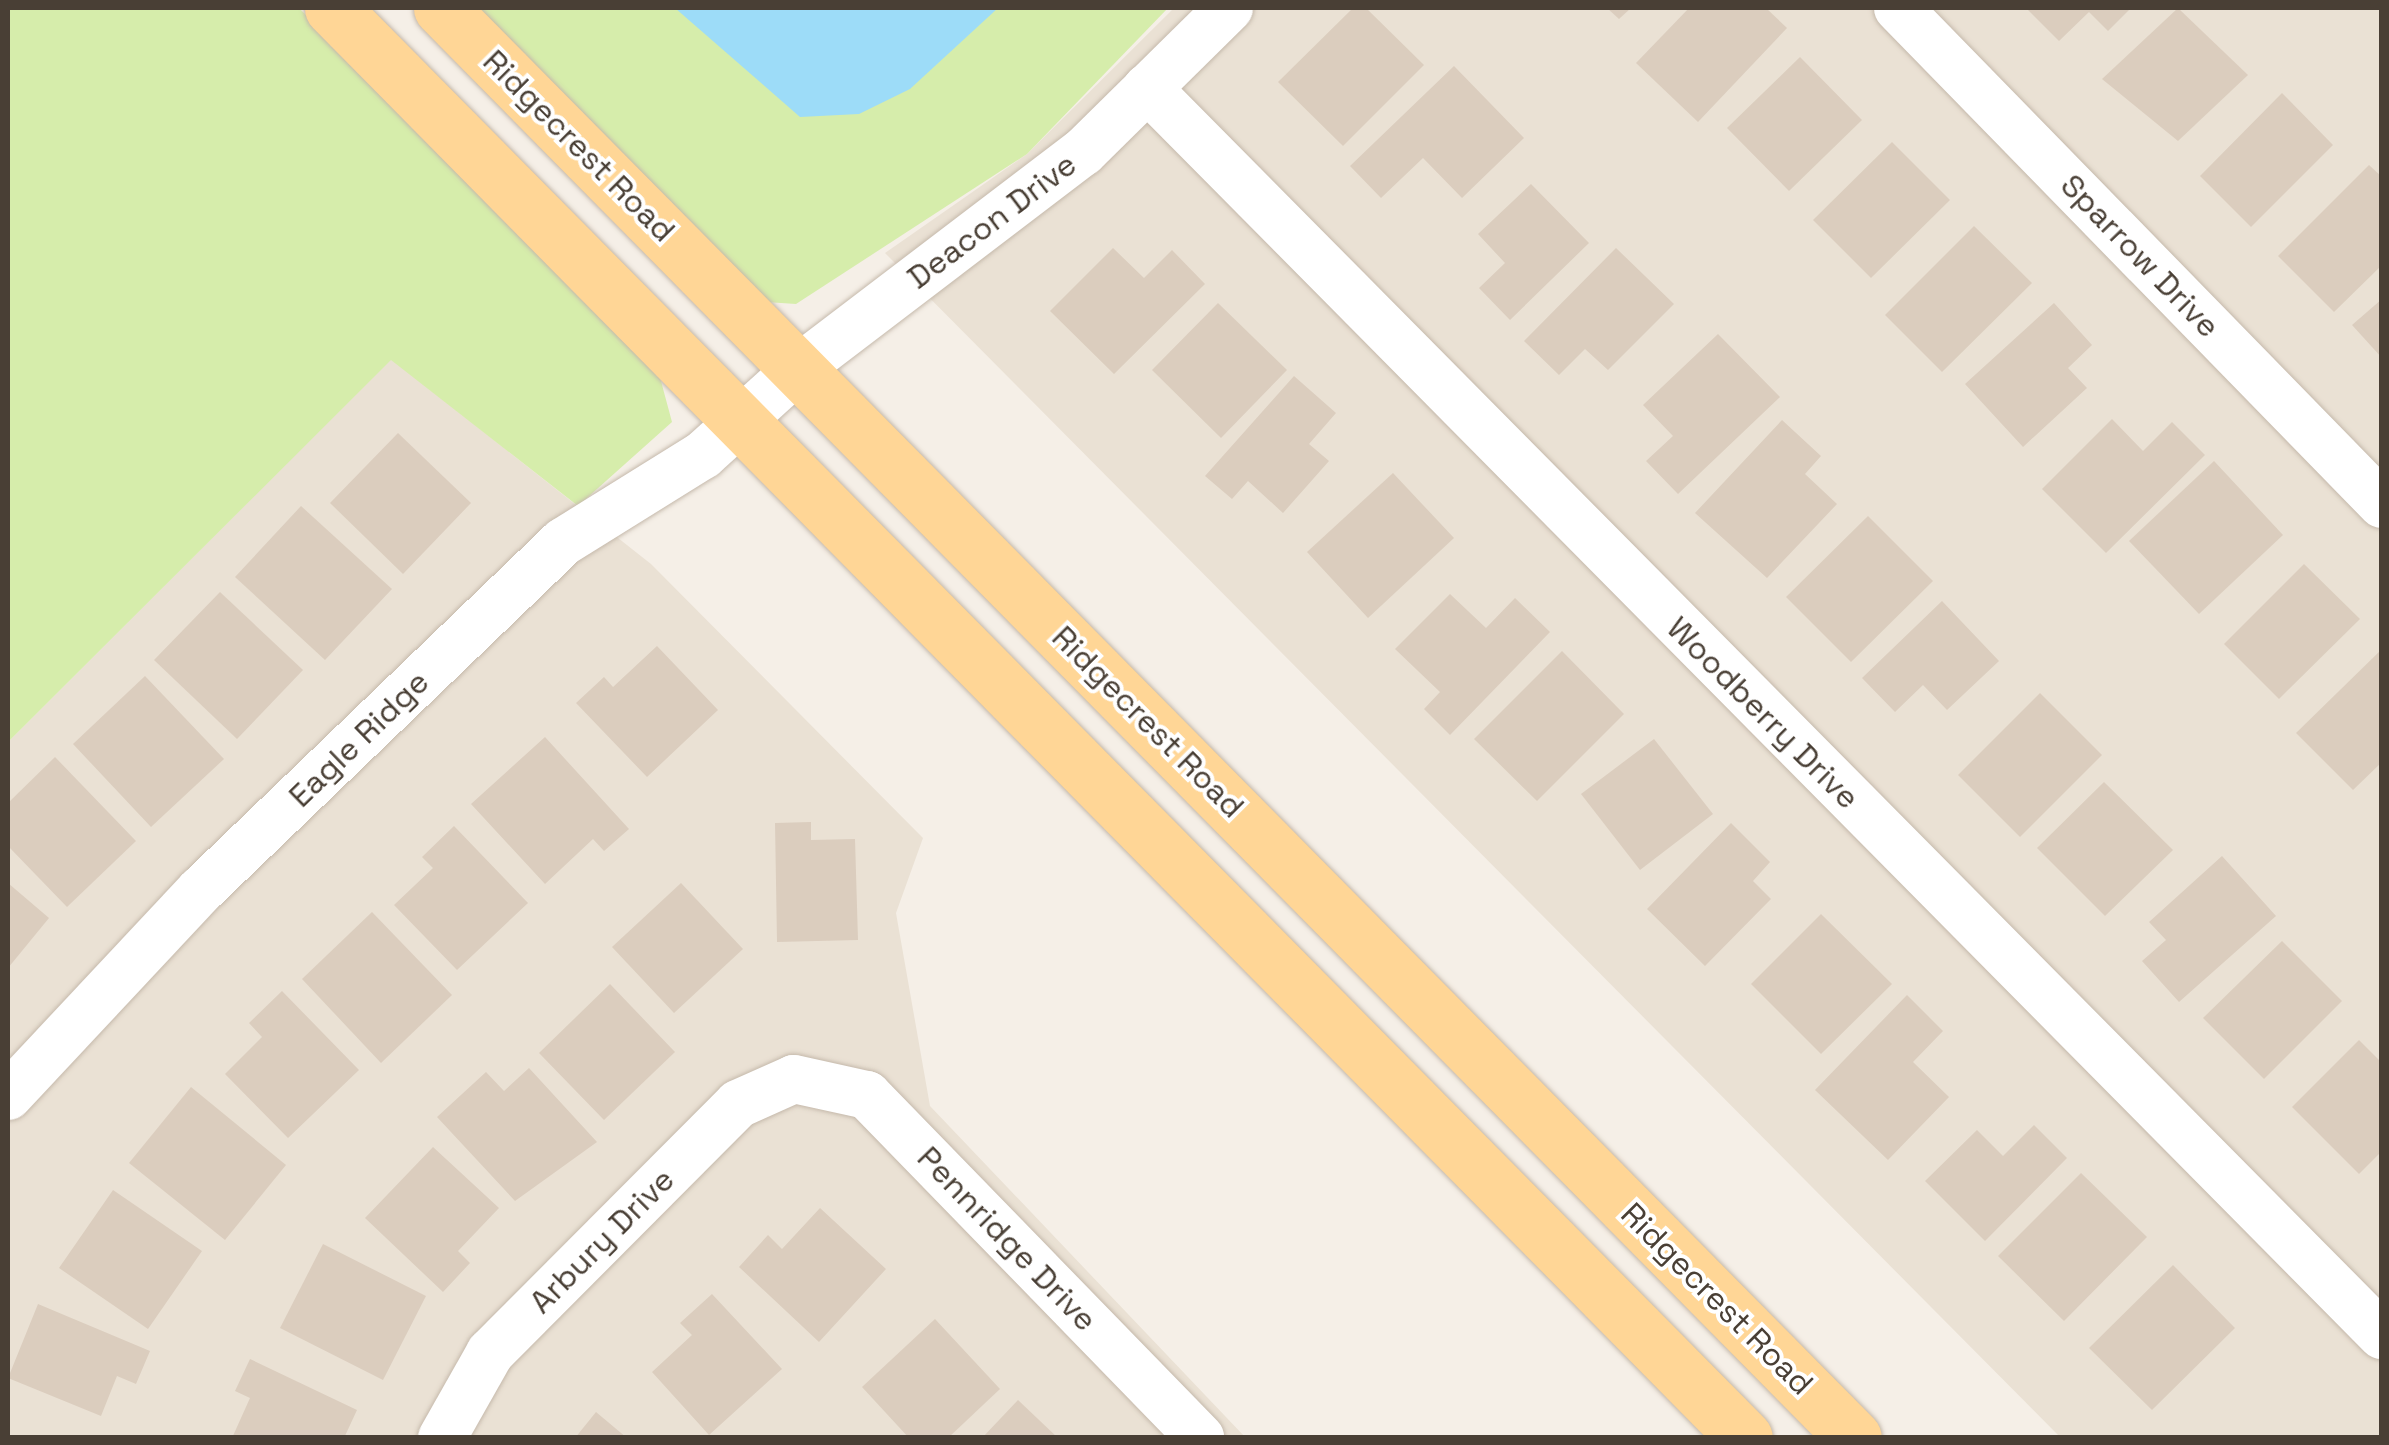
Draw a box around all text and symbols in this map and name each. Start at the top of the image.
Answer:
street label: Ridgecrest Road [475,42,683,250]
street label: Deacon Drive [900,145,1084,297]
street label: Sparrow Drive [2053,166,2227,346]
street label: Woodberry Drive [1659,609,1867,817]
street label: Ridgecrest Road [1044,618,1252,826]
street label: Eagle Ridge [281,663,437,815]
street label: Pennridge Drive [909,1139,1105,1339]
street label: Arbury Drive [522,1161,682,1321]
street label: Ridgecrest Road [1613,1195,1821,1403]

